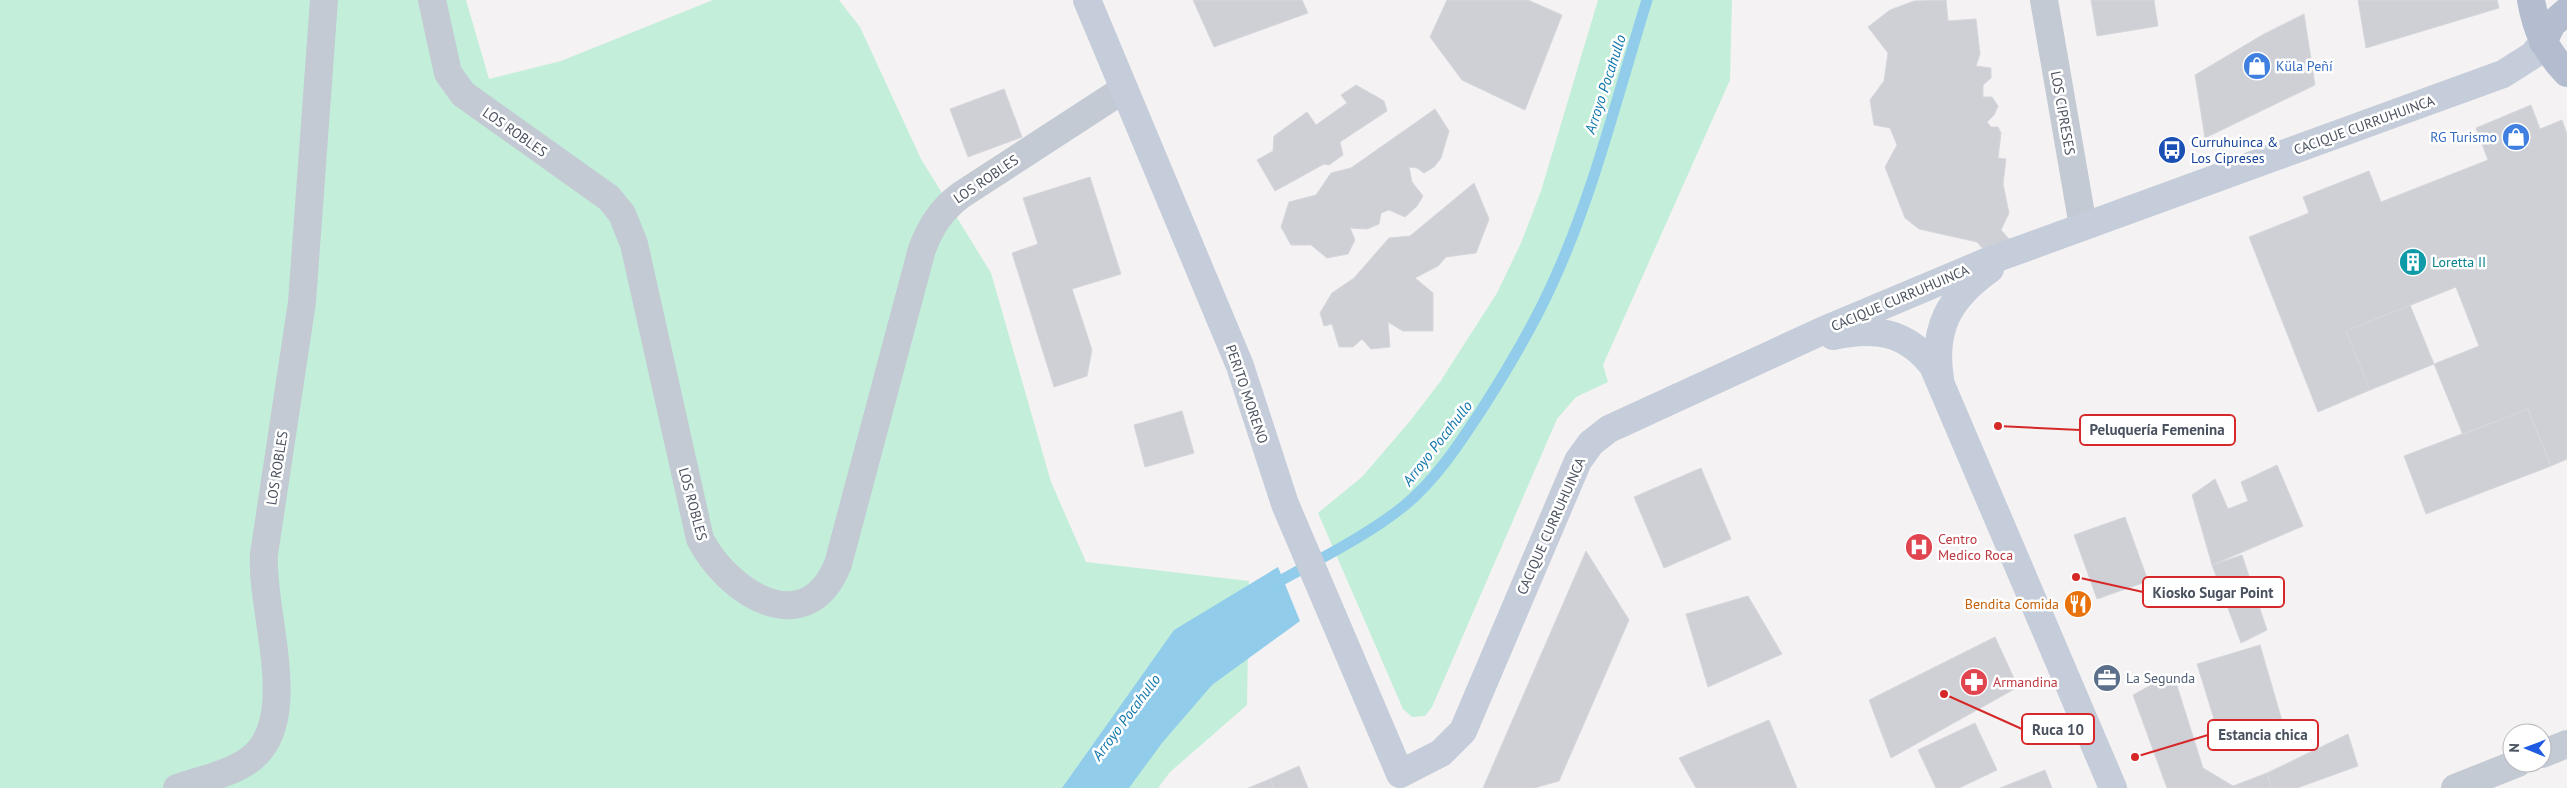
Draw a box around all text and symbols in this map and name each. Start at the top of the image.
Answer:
water label: Arroyo Pocahullo [1580,32,1630,137]
shop icon: Küla Peñí [2242,51,2272,81]
place label: Küla Peñí [2276,57,2333,75]
street label: LOS CIPRESES [2047,69,2079,157]
street label: CACIQUE CURRUHUINCA [2291,91,2437,159]
street label: LOS ROBLES [479,103,551,161]
shop icon: RG Turismo [2501,122,2531,152]
place label: RG Turismo [2430,128,2497,146]
place label: Curruhuinca & Los Cipreses [2191,133,2278,167]
bus stop icon: Curruhuinca & Los Cipreses [2157,135,2187,165]
street label: LOS ROBLES [950,151,1022,207]
building icon: Loretta II [2398,247,2428,277]
place label: Loretta II [2432,253,2486,271]
street label: CACIQUE CURRUHUINCA [1828,260,1972,335]
street label: PERITO MORENO [1222,342,1272,446]
water label: Arroyo Pocahullo [1397,397,1476,490]
callout: Peluquería Femenina [2080,415,2235,445]
text: Peluquería Femenina [2089,420,2225,439]
street label: LOS ROBLES [262,430,292,506]
street label: CACIQUE CURRUHUINCA [1513,454,1590,597]
street label: LOS ROBLES [675,466,711,542]
place label: Centro Medico Roca [1938,530,2013,564]
hospital icon: Centro Medico Roca [1904,532,1934,562]
callout: Kiosko Sugar Point [2143,577,2284,607]
text: Kiosko Sugar Point [2153,583,2274,602]
restaurant icon: Bendita Comida [2063,589,2093,619]
place label: Bendita Comida [1965,595,2059,613]
office icon: La Segunda [2092,663,2122,693]
pharmacy icon: Armandina [1959,667,1989,697]
place label: La Segunda [2126,669,2195,687]
water label: Arroyo Pocahullo [1087,670,1165,765]
place label: Armandina [1993,673,2058,691]
callout: Ruca 10 [2022,714,2094,744]
text: Ruca 10 [2032,720,2084,739]
callout: Estancia chica [2208,720,2318,750]
north arrow [2502,723,2552,773]
text: Estancia chica [2218,725,2308,744]
text: N [2505,743,2523,753]

